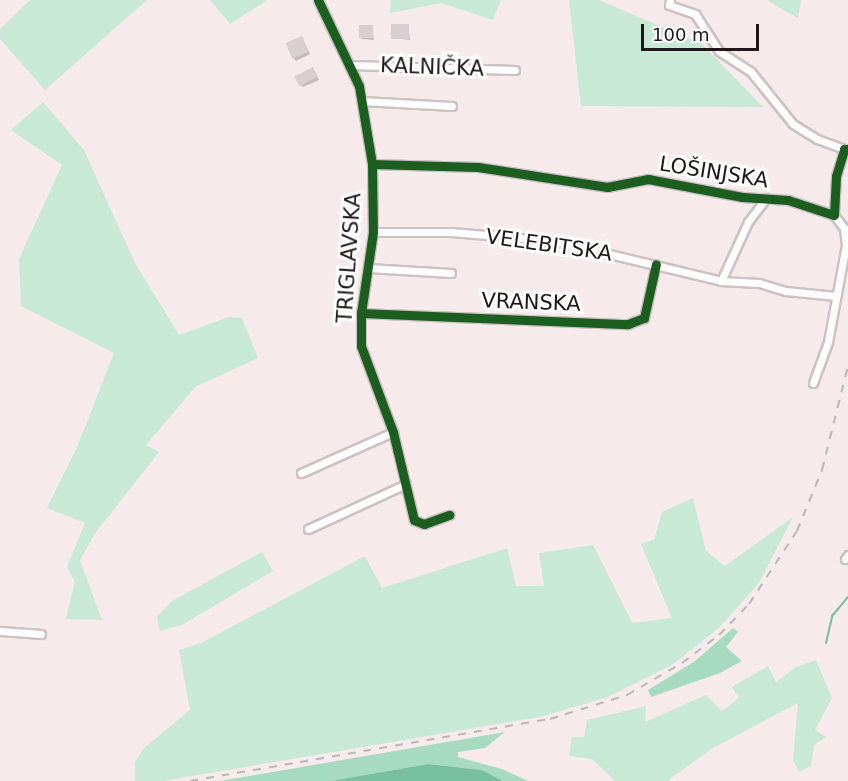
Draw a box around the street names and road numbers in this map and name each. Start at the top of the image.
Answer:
street label: KALNIČKA [380,53,484,81]
street label: LOŠINJSKA [658,151,770,193]
street label: TRIGLAVSKA [332,192,366,324]
street label: VELEBITSKA [484,224,614,266]
street label: VRANSKA [481,288,581,316]

